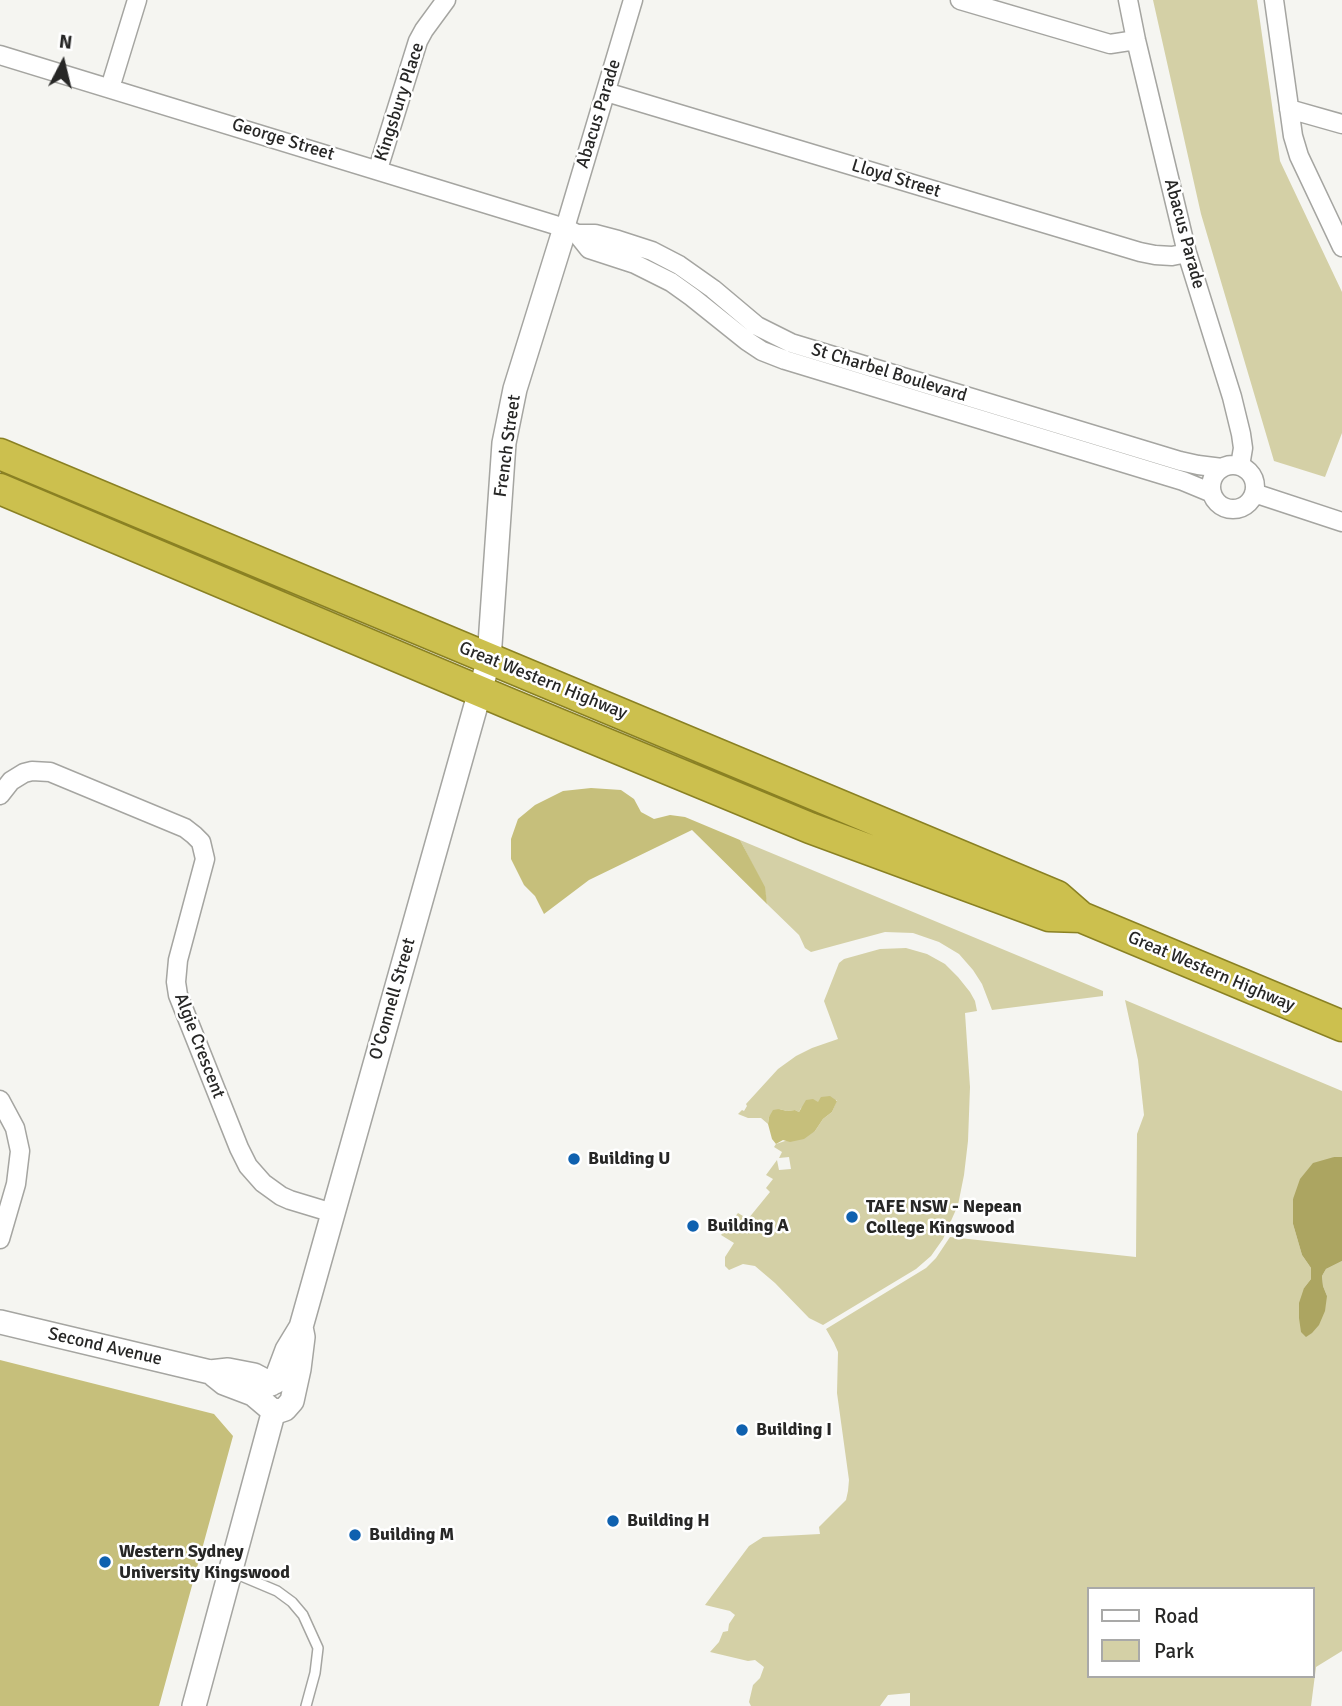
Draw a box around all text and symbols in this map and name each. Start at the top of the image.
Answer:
north arrow [28,28,98,98]
text: N [58,29,74,55]
street label: Kingsbury Place [371,40,429,164]
street label: Abacus Parade [572,57,626,171]
street label: George Street [229,114,337,166]
street label: Lloyd Street [849,155,943,203]
street label: Abacus Parade [1159,177,1209,291]
street label: St Charbel Boulevard [809,339,969,407]
street label: French Street [490,393,526,499]
street label: Great Western Highway [456,637,630,725]
street label: Great Western Highway [1124,927,1298,1017]
street label: O'Connell Street [365,936,421,1062]
street label: Algie Crescent [169,990,229,1102]
place label: Building U [588,1148,670,1170]
marker: Building U [566,1151,582,1167]
place label: TAFE NSW - Nepean College Kingswood [866,1196,1022,1238]
marker: TAFE NSW - Nepean College Kingswood [844,1209,860,1225]
place label: Building A [707,1215,789,1237]
marker: Building A [685,1218,701,1234]
street label: Second Avenue [46,1323,164,1371]
place label: Building I [756,1419,832,1441]
marker: Building I [734,1422,750,1438]
place label: Building H [627,1510,710,1532]
marker: Building H [605,1513,621,1529]
place label: Building M [369,1524,454,1546]
marker: Building M [347,1527,363,1543]
place label: Western Sydney University Kingswood [119,1541,290,1584]
marker: Western Sydney University Kingswood [97,1554,113,1570]
legend [1086,1587,1314,1678]
text: Road [1154,1603,1199,1629]
text: Park [1154,1638,1194,1664]

